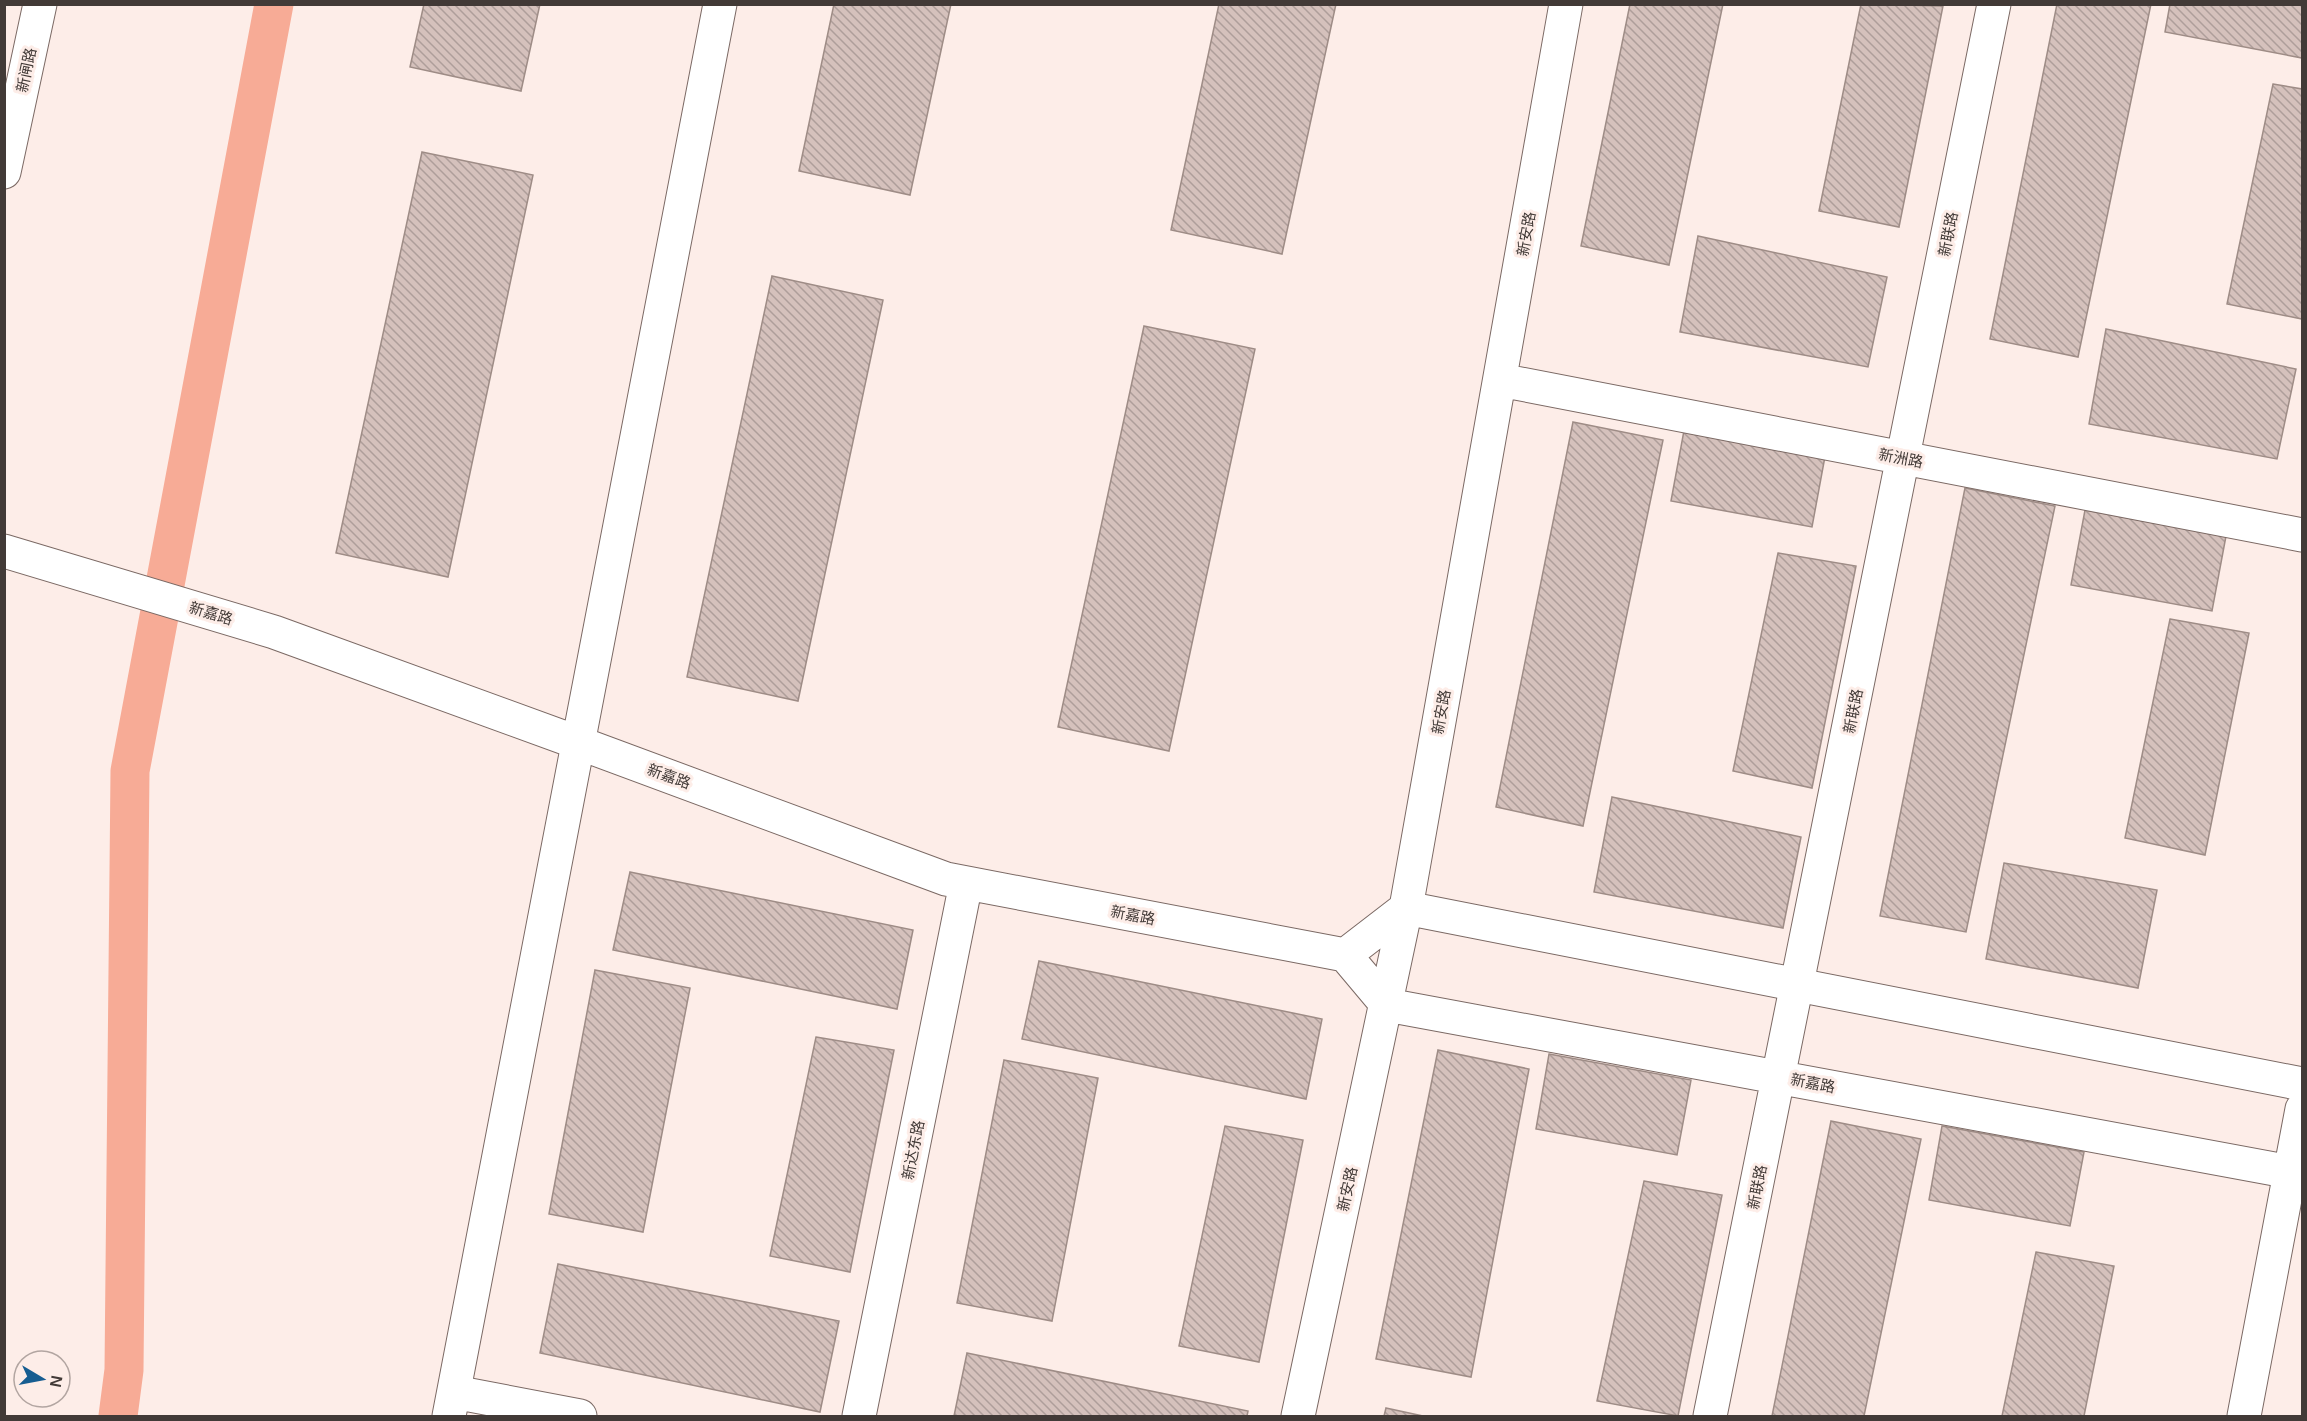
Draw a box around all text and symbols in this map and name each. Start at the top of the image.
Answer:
street label: 新闸路 [13,46,39,94]
street label: 新安路 [1514,210,1538,258]
street label: 新联路 [1935,210,1961,258]
street label: 新洲路 [1877,445,1925,471]
street label: 新嘉路 [187,598,235,628]
street label: 新联路 [1840,687,1866,735]
street label: 新安路 [1429,688,1453,736]
street label: 新嘉路 [645,760,693,792]
street label: 新嘉路 [1109,902,1157,928]
street label: 新嘉路 [1789,1070,1837,1096]
street label: 新达东路 [899,1119,927,1181]
street label: 新联路 [1744,1163,1770,1211]
street label: 新安路 [1334,1165,1360,1213]
north arrow [12,1349,72,1409]
text: N [47,1374,66,1389]

